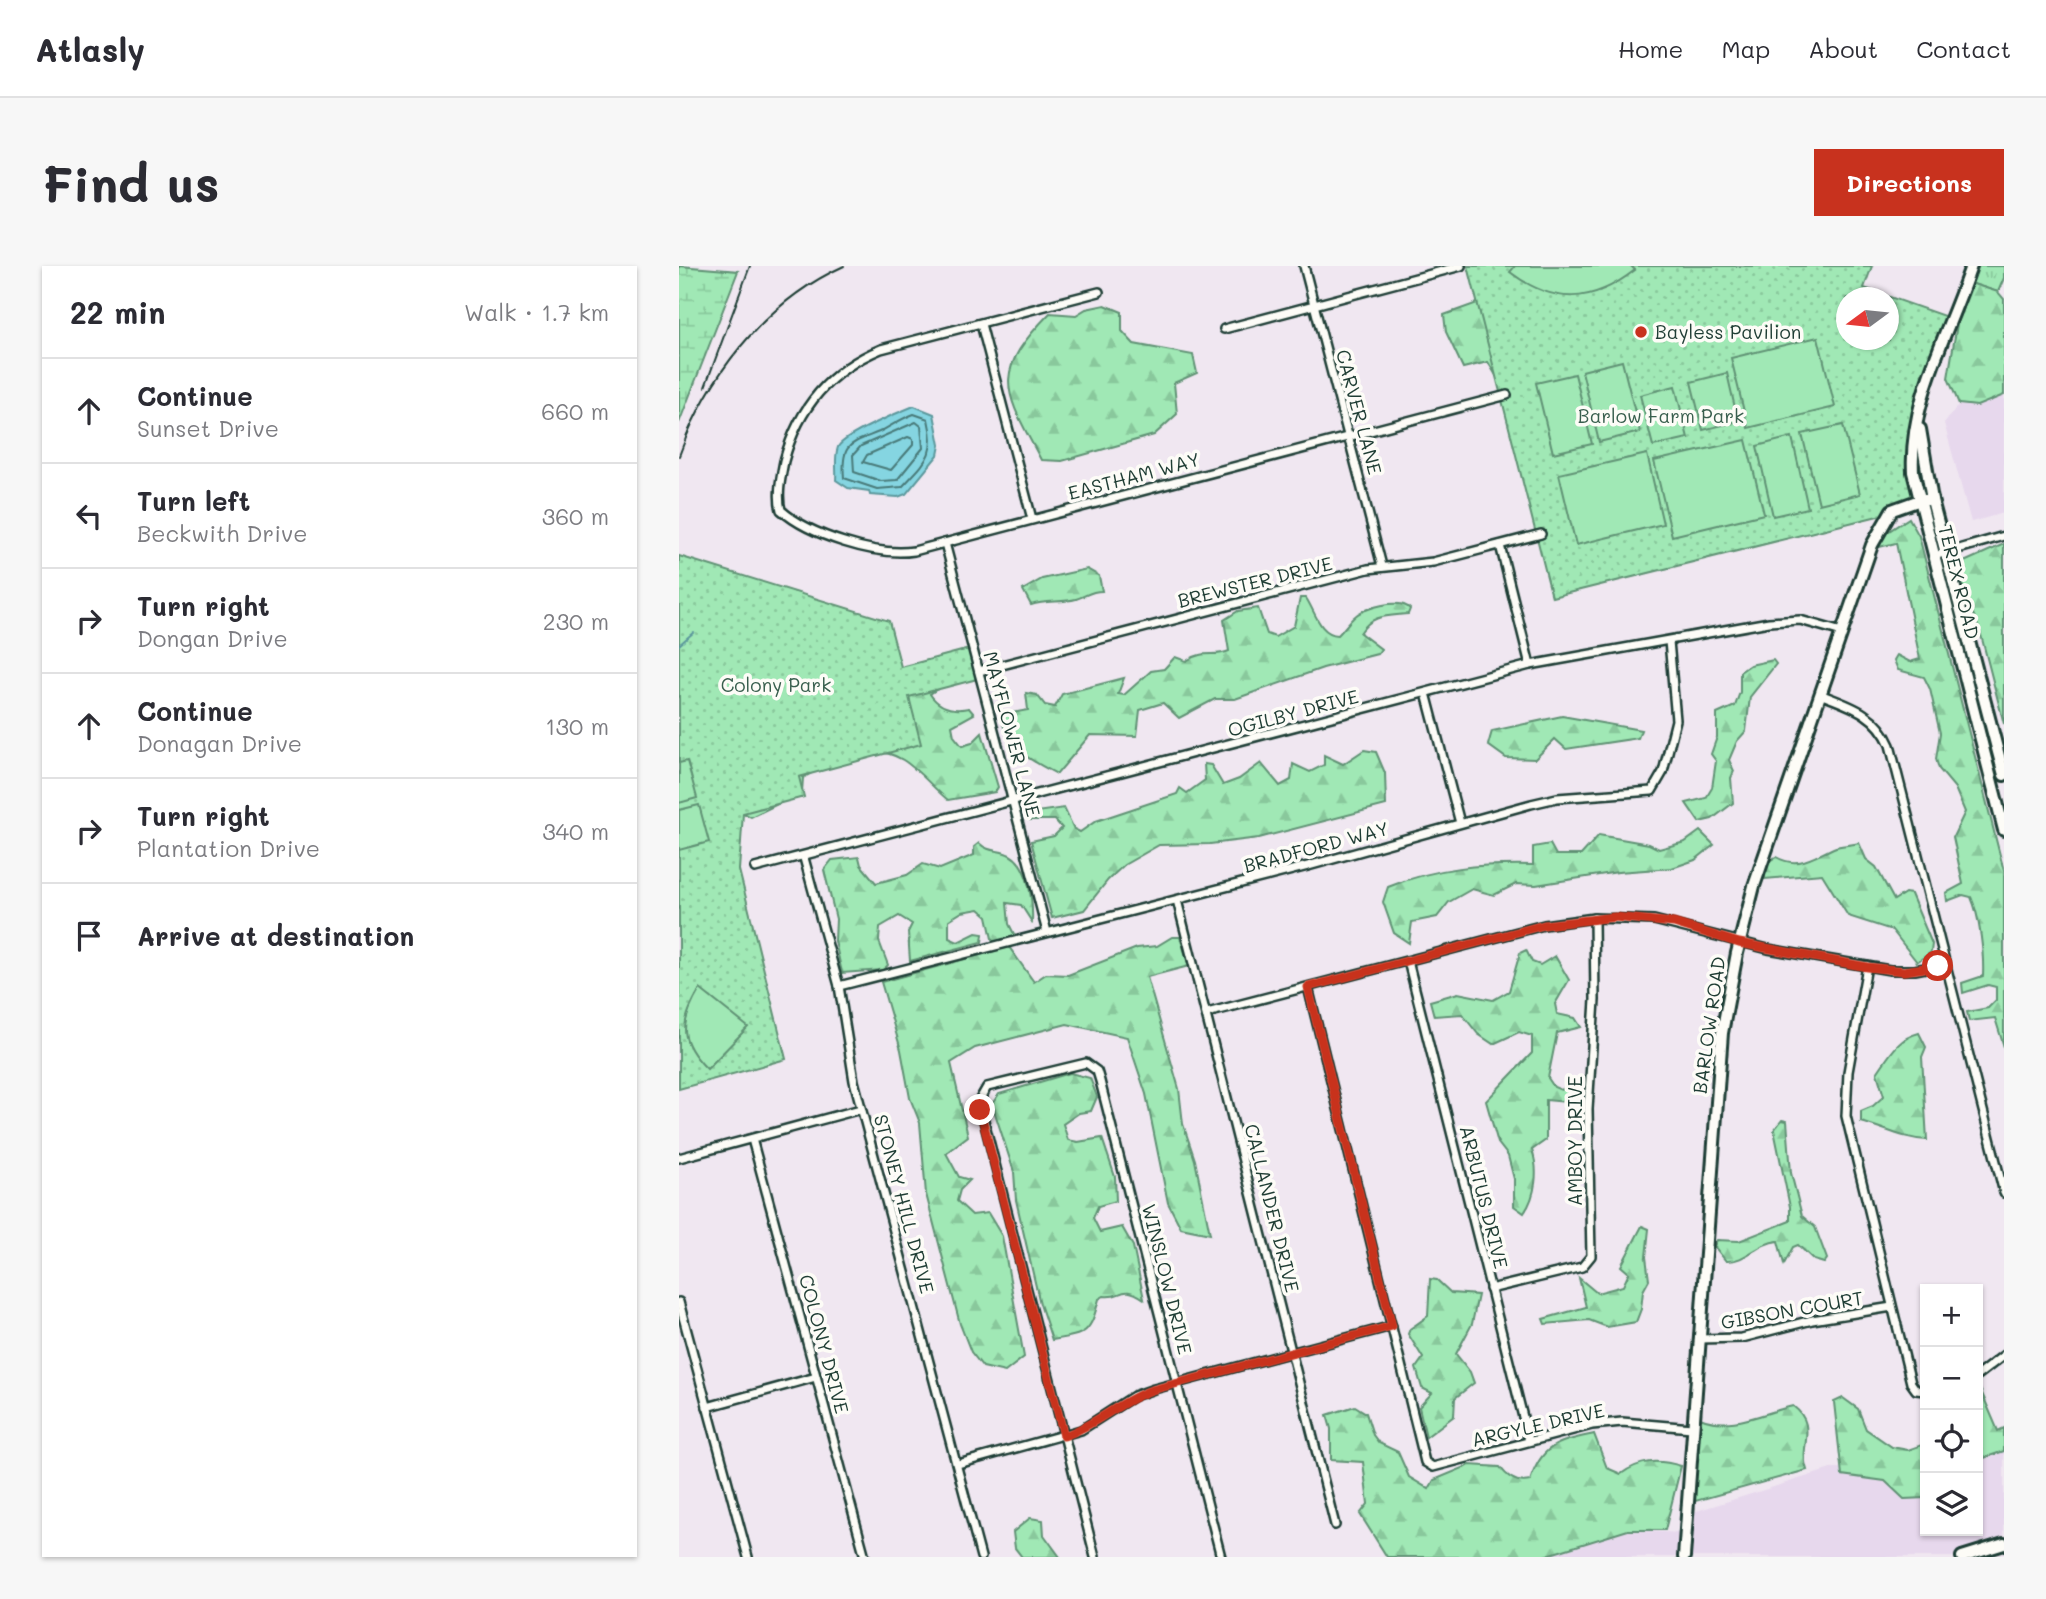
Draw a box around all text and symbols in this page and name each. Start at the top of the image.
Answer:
text: Atlasly [35,27,145,70]
text: Home [1618,33,1683,64]
text: Map [1721,33,1770,64]
text: About [1808,33,1878,64]
text: Contact [1916,33,2011,64]
button: Directions [1814,149,2004,216]
text: Find us [42,151,220,214]
north arrow [1836,287,1899,350]
text: 22 min [70,292,166,332]
text: Walk · 1.7 km [464,297,609,327]
place label: Bayless Pavilion [1655,319,1801,344]
marker: Bayless Pavilion [1633,324,1649,340]
street label: CARVER LANE [1331,347,1388,477]
text: Continue [137,379,253,413]
icon: ahead [70,392,108,430]
text: 660 m [541,396,609,426]
park label: Barlow Farm Park [1578,403,1744,428]
text: Sunset Drive [137,413,279,443]
street label: EASTHAM WAY [1065,446,1203,505]
text: Turn left [137,484,250,518]
icon: left [70,497,108,535]
text: 360 m [542,501,609,531]
text: Beckwith Drive [137,518,307,548]
street label: TEREX ROAD [1933,522,1986,642]
street label: BREWSTER DRIVE [1175,550,1335,613]
text: Turn right [137,589,270,623]
icon: right [70,602,108,640]
text: 230 m [543,606,609,636]
text: Dongan Drive [137,623,288,653]
street label: MAYFLOWER LANE [978,648,1047,819]
park label: Colony Park [721,672,831,697]
street label: OGILBY DRIVE [1225,683,1361,742]
text: Continue [137,694,253,728]
icon: ahead [70,707,108,745]
text: 130 m [545,711,609,741]
text: Donagan Drive [137,728,302,758]
text: Turn right [137,799,270,833]
icon: right [70,812,108,850]
street label: BRADFORD WAY [1240,815,1391,878]
text: 340 m [542,816,609,846]
text: Plantation Drive [137,833,320,863]
icon: arrive [70,917,108,955]
text: Arrive at destination [137,919,414,953]
route start [1922,950,1953,981]
street label: BARLOW ROAD [1686,955,1731,1095]
street label: AMBOY DRIVE [1562,1076,1587,1206]
route end [964,1094,995,1125]
street label: STONEY HILL DRIVE [869,1112,940,1296]
street label: CALLANDER DRIVE [1239,1121,1306,1295]
street label: ARBUTUS DRIVE [1455,1123,1514,1271]
street label: WINSLOW DRIVE [1137,1201,1198,1357]
street label: COLONY DRIVE [794,1272,855,1416]
map controls [1920,1284,1983,1536]
button: + [1920,1284,1983,1347]
street label: GIBSON COURT [1719,1285,1865,1334]
button: − [1920,1347,1983,1410]
street label: ARGYLE DRIVE [1469,1397,1607,1452]
button: locate [1920,1410,1983,1473]
button: layers [1920,1473,1983,1536]

